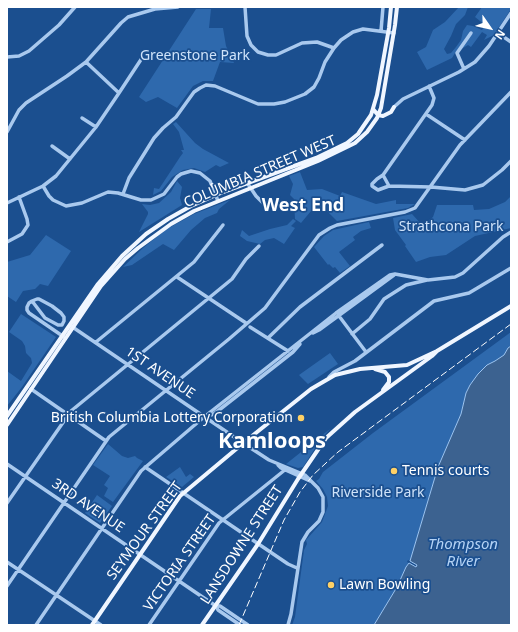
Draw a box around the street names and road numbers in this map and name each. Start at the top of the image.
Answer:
street label: COLUMBIA STREET WEST [181,132,339,212]
street label: 1ST AVENUE [122,344,198,402]
street label: 3RD AVENUE [49,476,127,536]
street label: SEYMOUR STREET [104,479,186,583]
street label: LANSDOWNE STREET [197,482,287,608]
street label: VICTORIA STREET [140,511,220,615]

